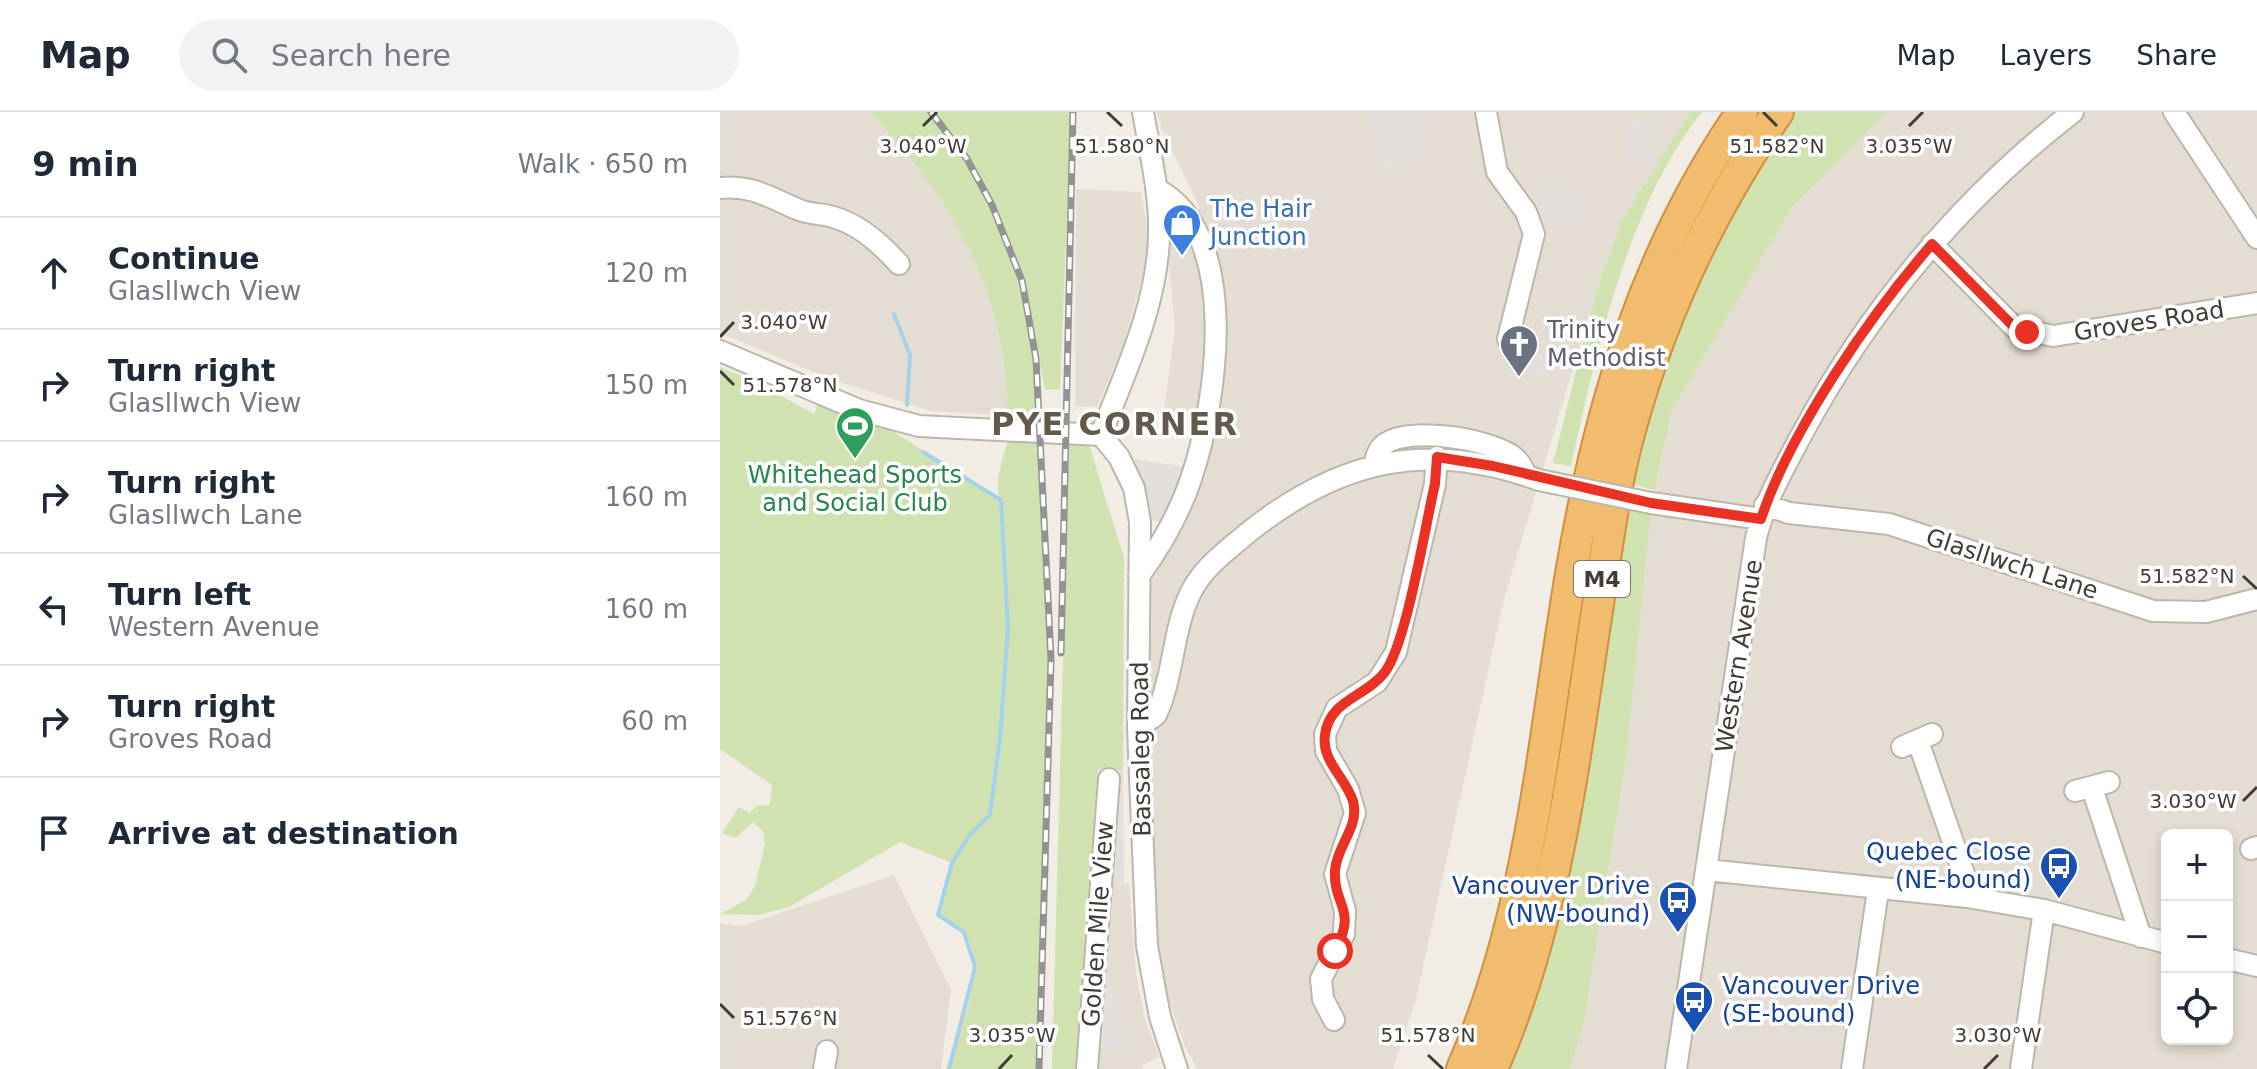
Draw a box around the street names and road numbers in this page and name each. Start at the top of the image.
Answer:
street label: Groves Road [2072,295,2226,347]
street label: Glasllwch Lane [1922,523,2102,605]
street label: Western Avenue [1710,557,1768,755]
road number: M4 [1574,561,1630,597]
street label: Bassaleg Road [1125,661,1157,837]
street label: Golden Mile View [1077,820,1119,1028]

